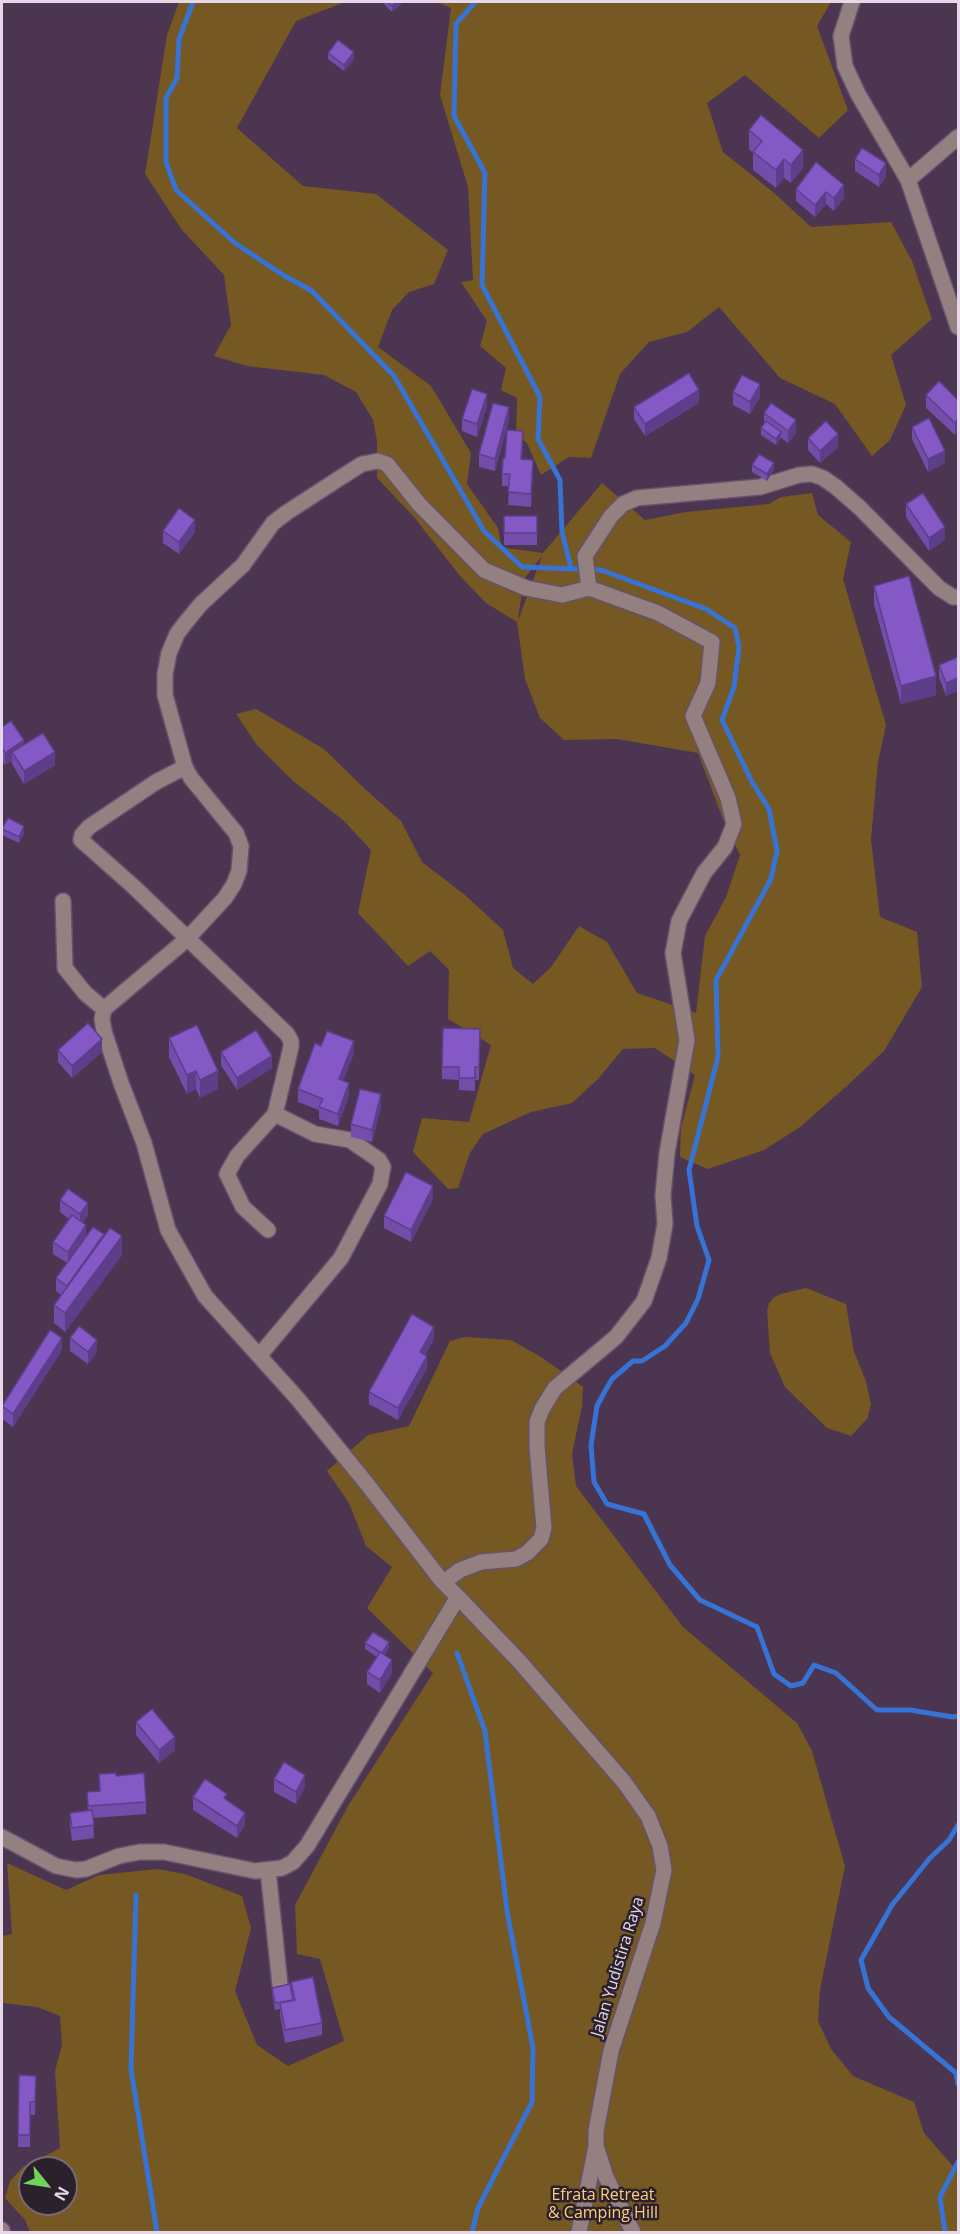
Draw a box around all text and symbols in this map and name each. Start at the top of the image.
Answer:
street label: Jalan Yudistira Raya [588,1895,648,2039]
north arrow [18,2156,78,2216]
text: N [49,2183,75,2205]
park label: Efrata Retreat & Camping Hill [548,2185,658,2223]

